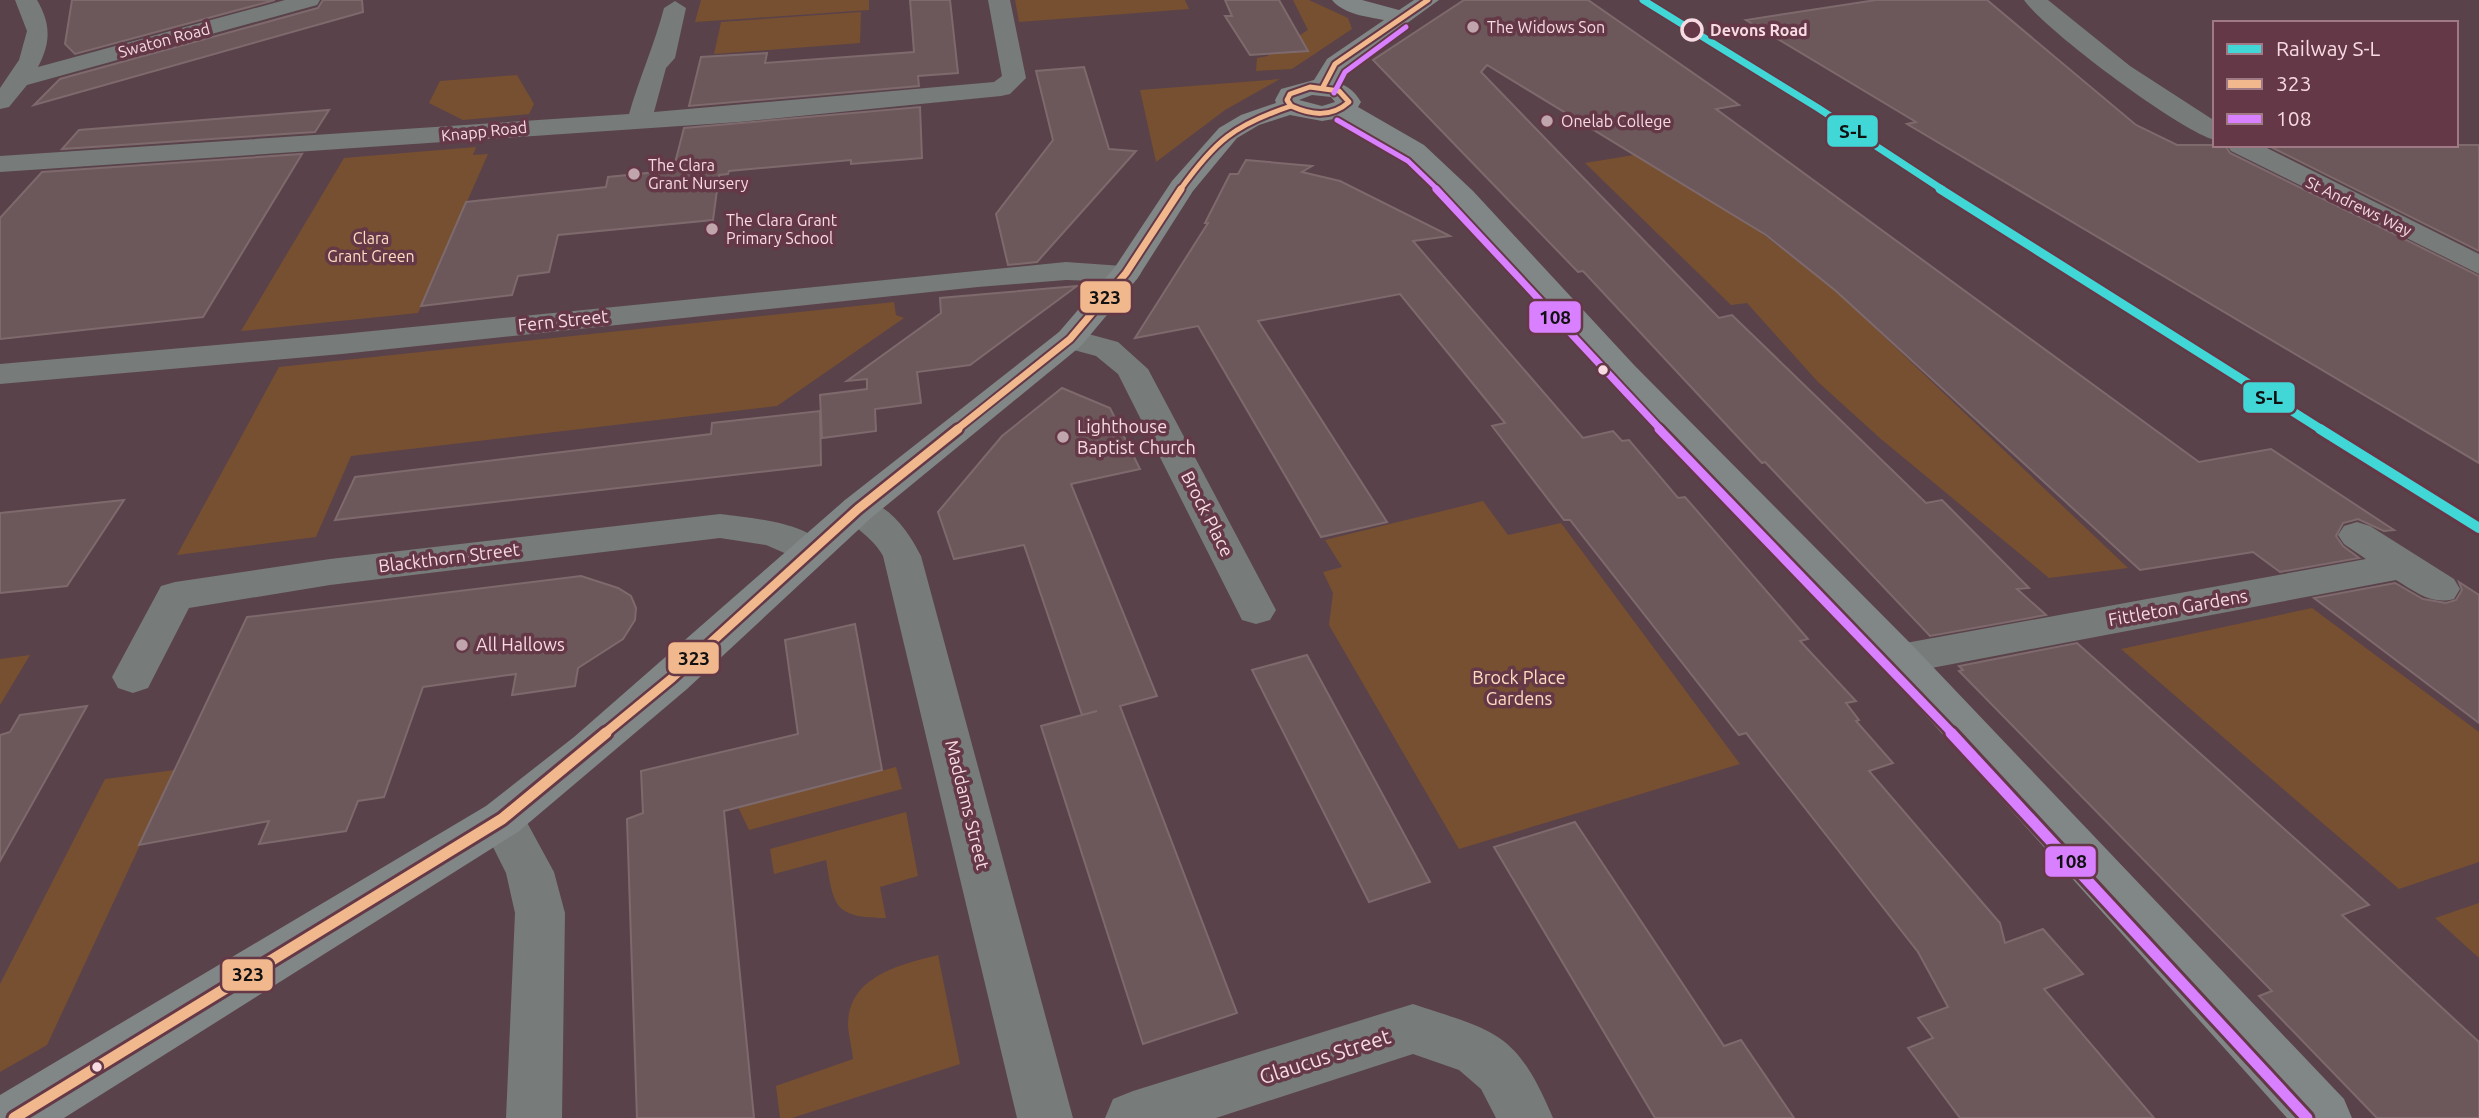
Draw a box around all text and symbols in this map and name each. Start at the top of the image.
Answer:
place label: The Widows Son [1487,18,1605,36]
street label: Swaton Road [116,19,212,61]
marker: The Widows Son [1465,19,1481,35]
marker: Devons Road [1681,19,1703,41]
place label: Devons Road [1710,21,1808,39]
legend [2213,21,2458,147]
text: Railway S-L [2276,36,2381,60]
text: 323 [2276,71,2312,95]
text: 108 [2276,106,2312,130]
place label: Onelab College [1561,112,1671,130]
marker: Onelab College [1539,113,1555,129]
line badge: S-L [1826,114,1879,148]
street label: Knapp Road [440,118,528,144]
text: S-L [1839,120,1867,142]
place label: The Clara Grant Nursery [648,156,749,192]
marker: The Clara Grant Nursery [626,166,642,182]
street label: St Andrews Way [2303,173,2415,240]
place label: The Clara Grant Primary School [726,211,838,247]
marker: The Clara Grant Primary School [704,221,720,237]
park label: Clara Grant Green [327,229,415,265]
line badge: 323 [1079,280,1132,314]
text: 323 [1089,286,1121,308]
line badge: 108 [1528,300,1582,334]
street label: Fern Street [517,305,609,335]
text: 108 [1539,306,1571,328]
unlabelled marker [1596,363,1610,377]
line badge: S-L [2242,381,2296,414]
text: S-L [2255,386,2283,408]
place label: Lighthouse Baptist Church [1077,416,1196,457]
marker: Lighthouse Baptist Church [1055,429,1071,445]
street label: Brock Place [1178,467,1238,560]
street label: Blackthorn Street [377,538,521,576]
street label: Fittleton Gardens [2107,585,2249,629]
place label: All Hallows [476,634,565,654]
marker: All Hallows [454,637,470,653]
line badge: 323 [667,641,720,675]
text: 323 [678,647,710,669]
park label: Brock Place Gardens [1472,667,1566,708]
street label: Maddams Street [942,738,994,872]
line badge: 108 [2044,845,2097,878]
text: 108 [2055,850,2087,872]
line badge: 323 [221,958,274,992]
text: 323 [232,963,264,985]
street label: Glaucus Street [1256,1024,1393,1089]
unlabelled marker [90,1060,104,1074]

